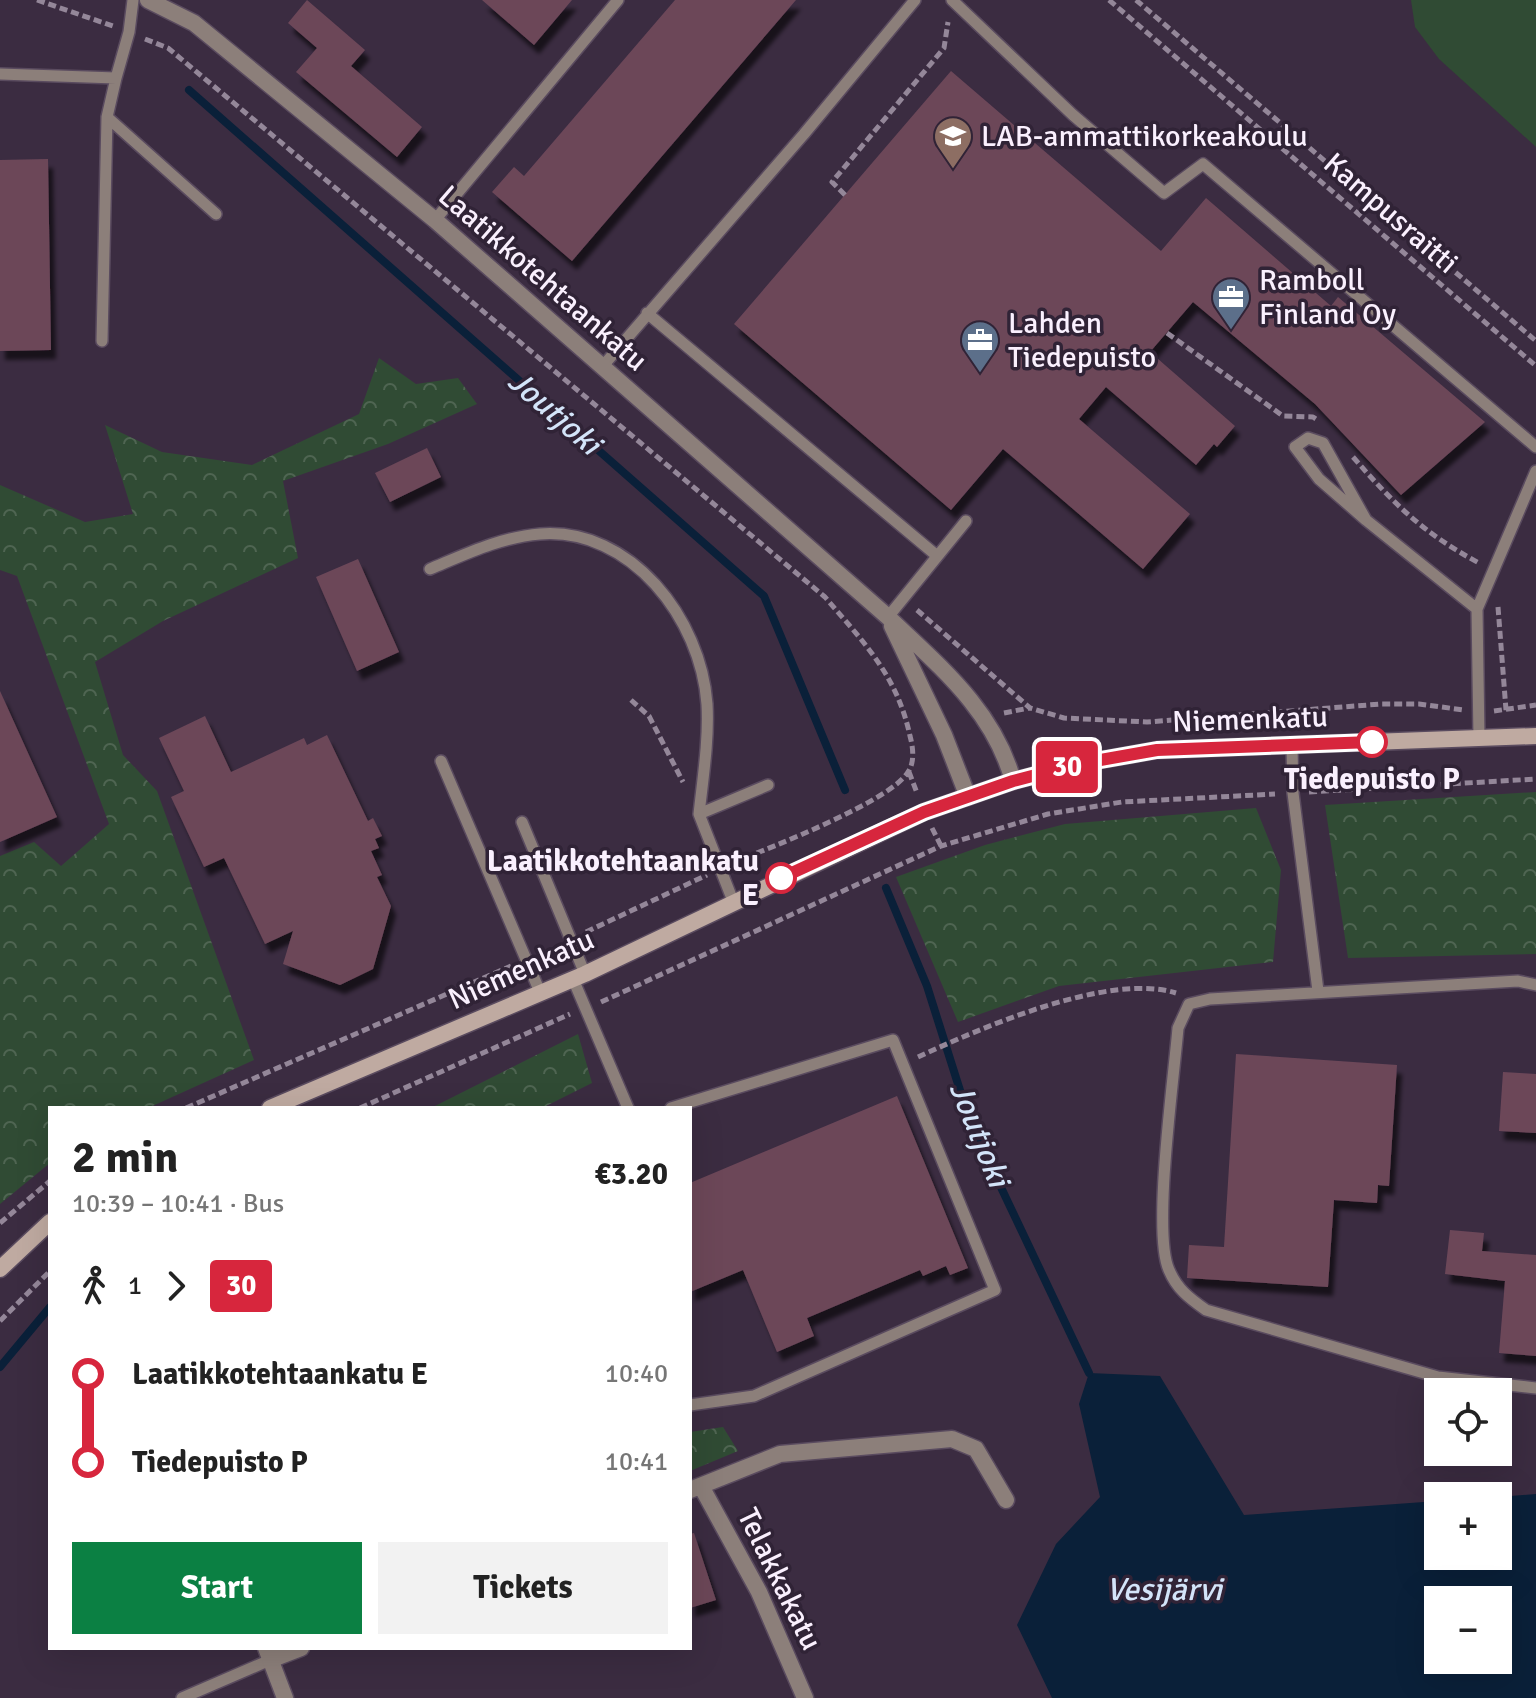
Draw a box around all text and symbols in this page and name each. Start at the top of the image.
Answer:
school or university icon: LAB-ammattikorkeakoulu [932,115,974,170]
place label: LAB-ammattikorkeakoulu [981,118,1308,155]
street label: Kampusraitti [1316,145,1465,282]
street label: Laatikkotehtaankatu [431,178,655,379]
place label: Ramboll Finland Oy [1259,262,1396,333]
office icon: Ramboll Finland Oy [1210,276,1252,331]
place label: Lahden Tiedepuisto [1008,305,1156,376]
office icon: Lahden Tiedepuisto [959,319,1001,374]
water label: Joutjoki [500,362,611,465]
street label: Niemenkatu [1172,698,1328,741]
marker: Tiedepuisto P [1357,727,1387,757]
line badge: 30 [1031,741,1103,793]
text: 30 [1052,750,1082,784]
place label: Tiedepuisto P [1284,761,1460,798]
place label: Laatikkotehtaankatu E [487,843,759,914]
marker: Laatikkotehtaankatu E [766,863,796,893]
street label: Niemenkatu [443,921,600,1018]
water label: Joutjoki [941,1076,1019,1196]
text: 2 min [72,1131,178,1185]
text: €3.20 [595,1156,668,1193]
text: 10:39 – 10:41 · Bus [72,1188,284,1220]
icon: walk [72,1264,116,1308]
icon: forward [154,1264,198,1308]
text: 30 [226,1269,256,1303]
text: 1 [128,1270,142,1302]
text: Laatikkotehtaankatu E [132,1356,428,1393]
text: 10:40 [605,1358,668,1390]
map controls [1424,1378,1512,1674]
button: locate [1424,1378,1512,1466]
text: Tiedepuisto P [132,1444,308,1481]
text: 10:41 [605,1446,668,1478]
button: + [1424,1482,1512,1570]
street label: Telakkakatu [729,1502,830,1656]
button: Start [72,1542,362,1634]
button: Tickets [378,1542,668,1634]
water label: Vesijärvi [1106,1570,1225,1609]
button: − [1424,1586,1512,1674]

